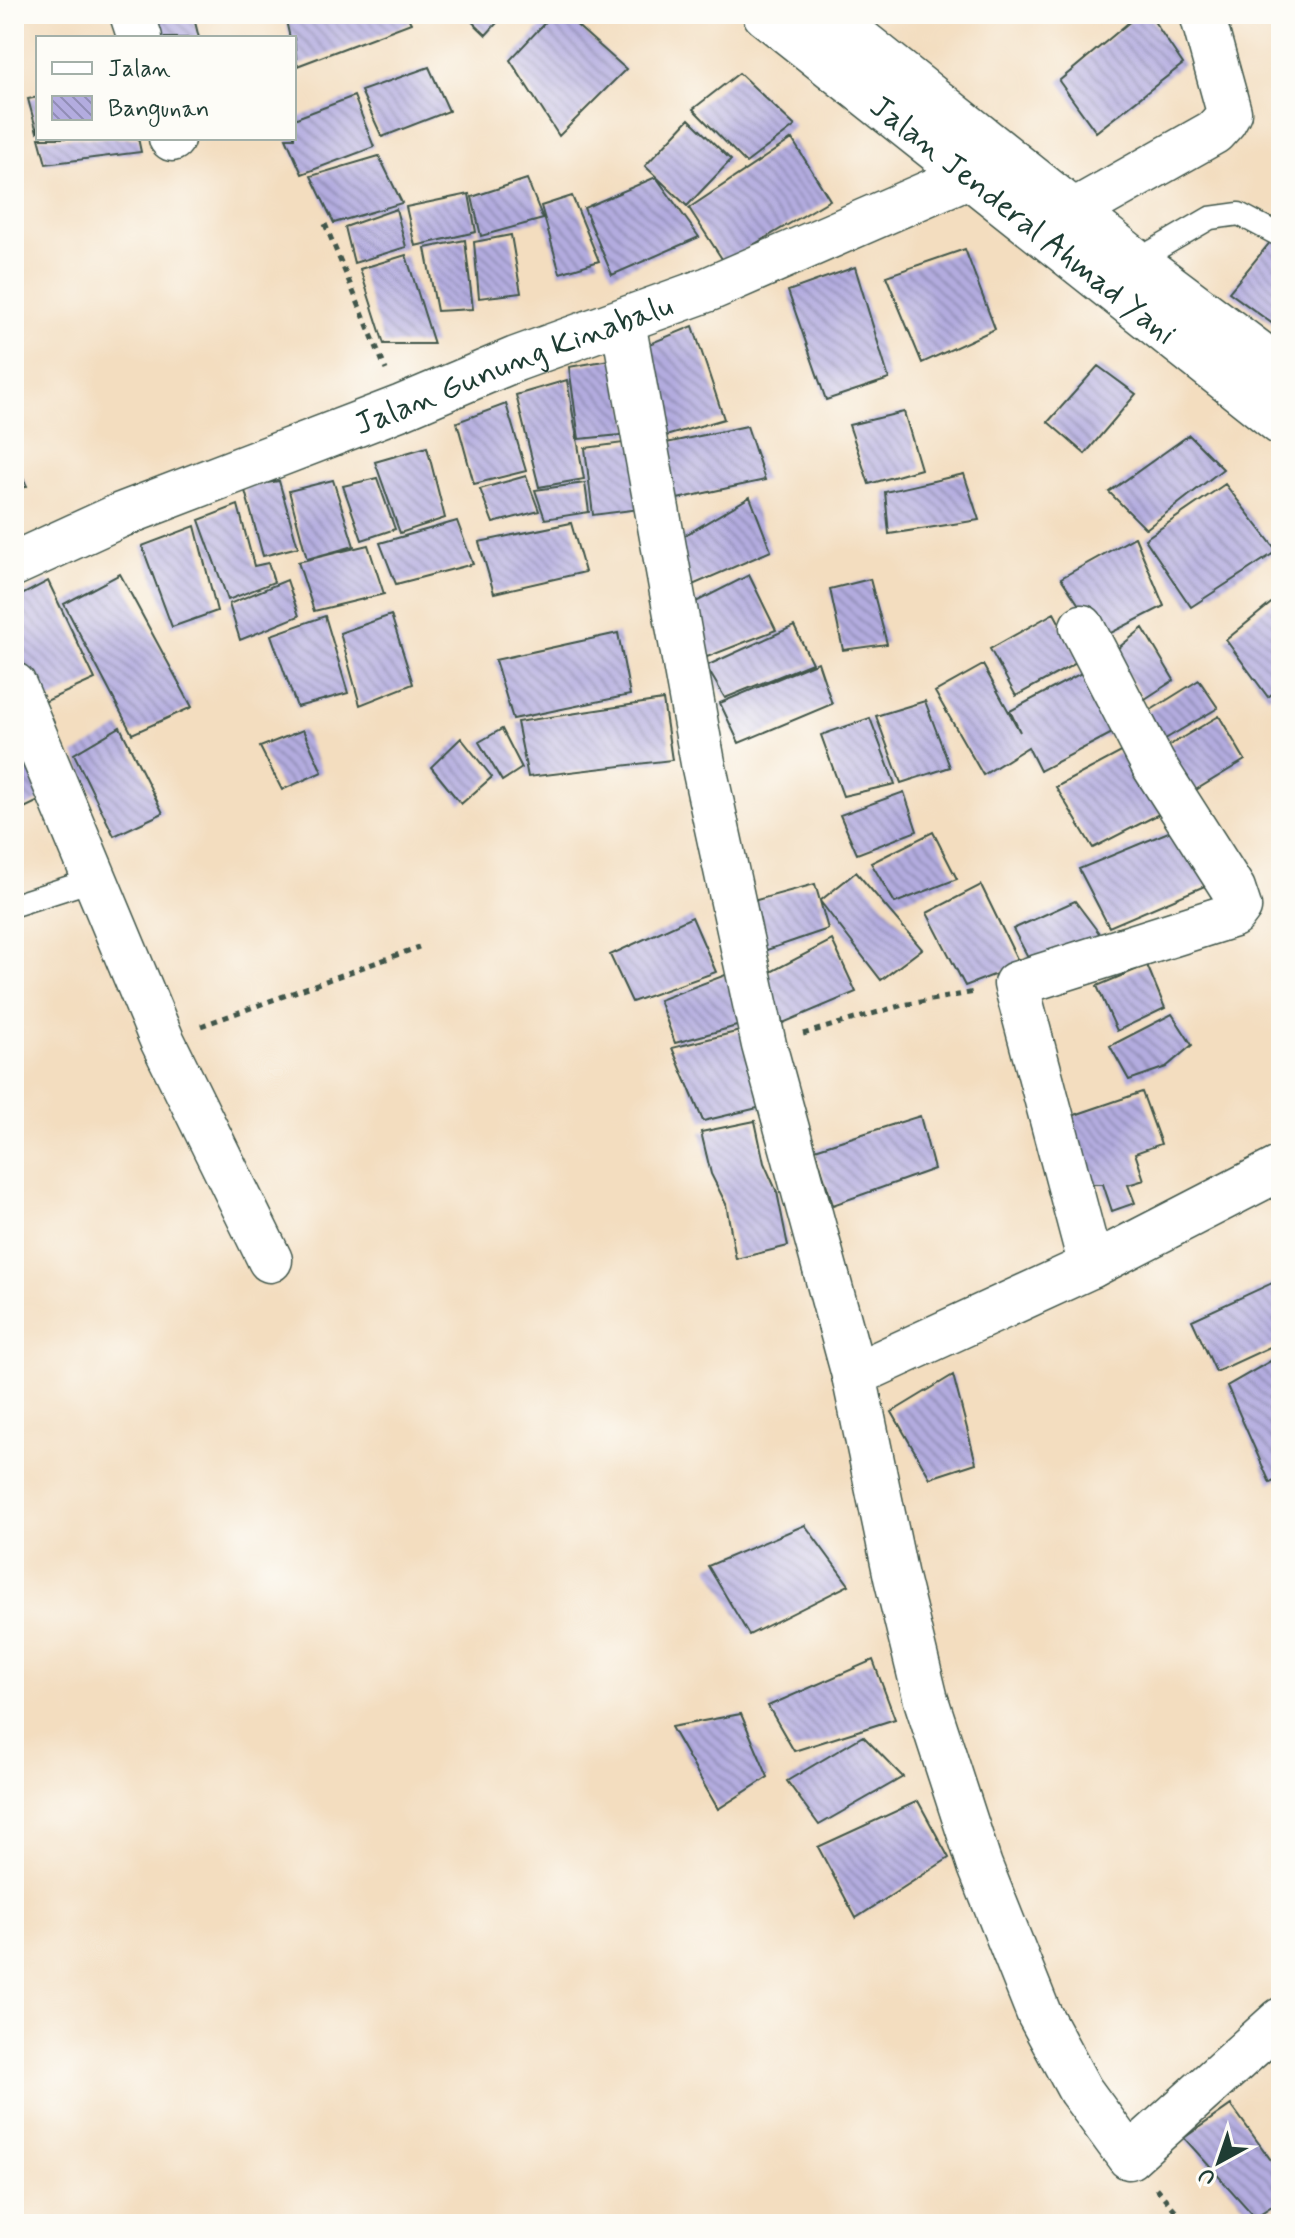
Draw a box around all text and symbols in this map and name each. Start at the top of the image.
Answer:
legend [36,36,296,140]
text: Jalan [108,54,171,85]
street label: Jalan Jenderal Ahmad Yani [861,86,1184,355]
text: Bangunan [108,94,209,127]
street label: Jalan Gunung Kinabalu [349,285,679,446]
north arrow [1179,2122,1259,2202]
text: U [1193,2160,1222,2191]

